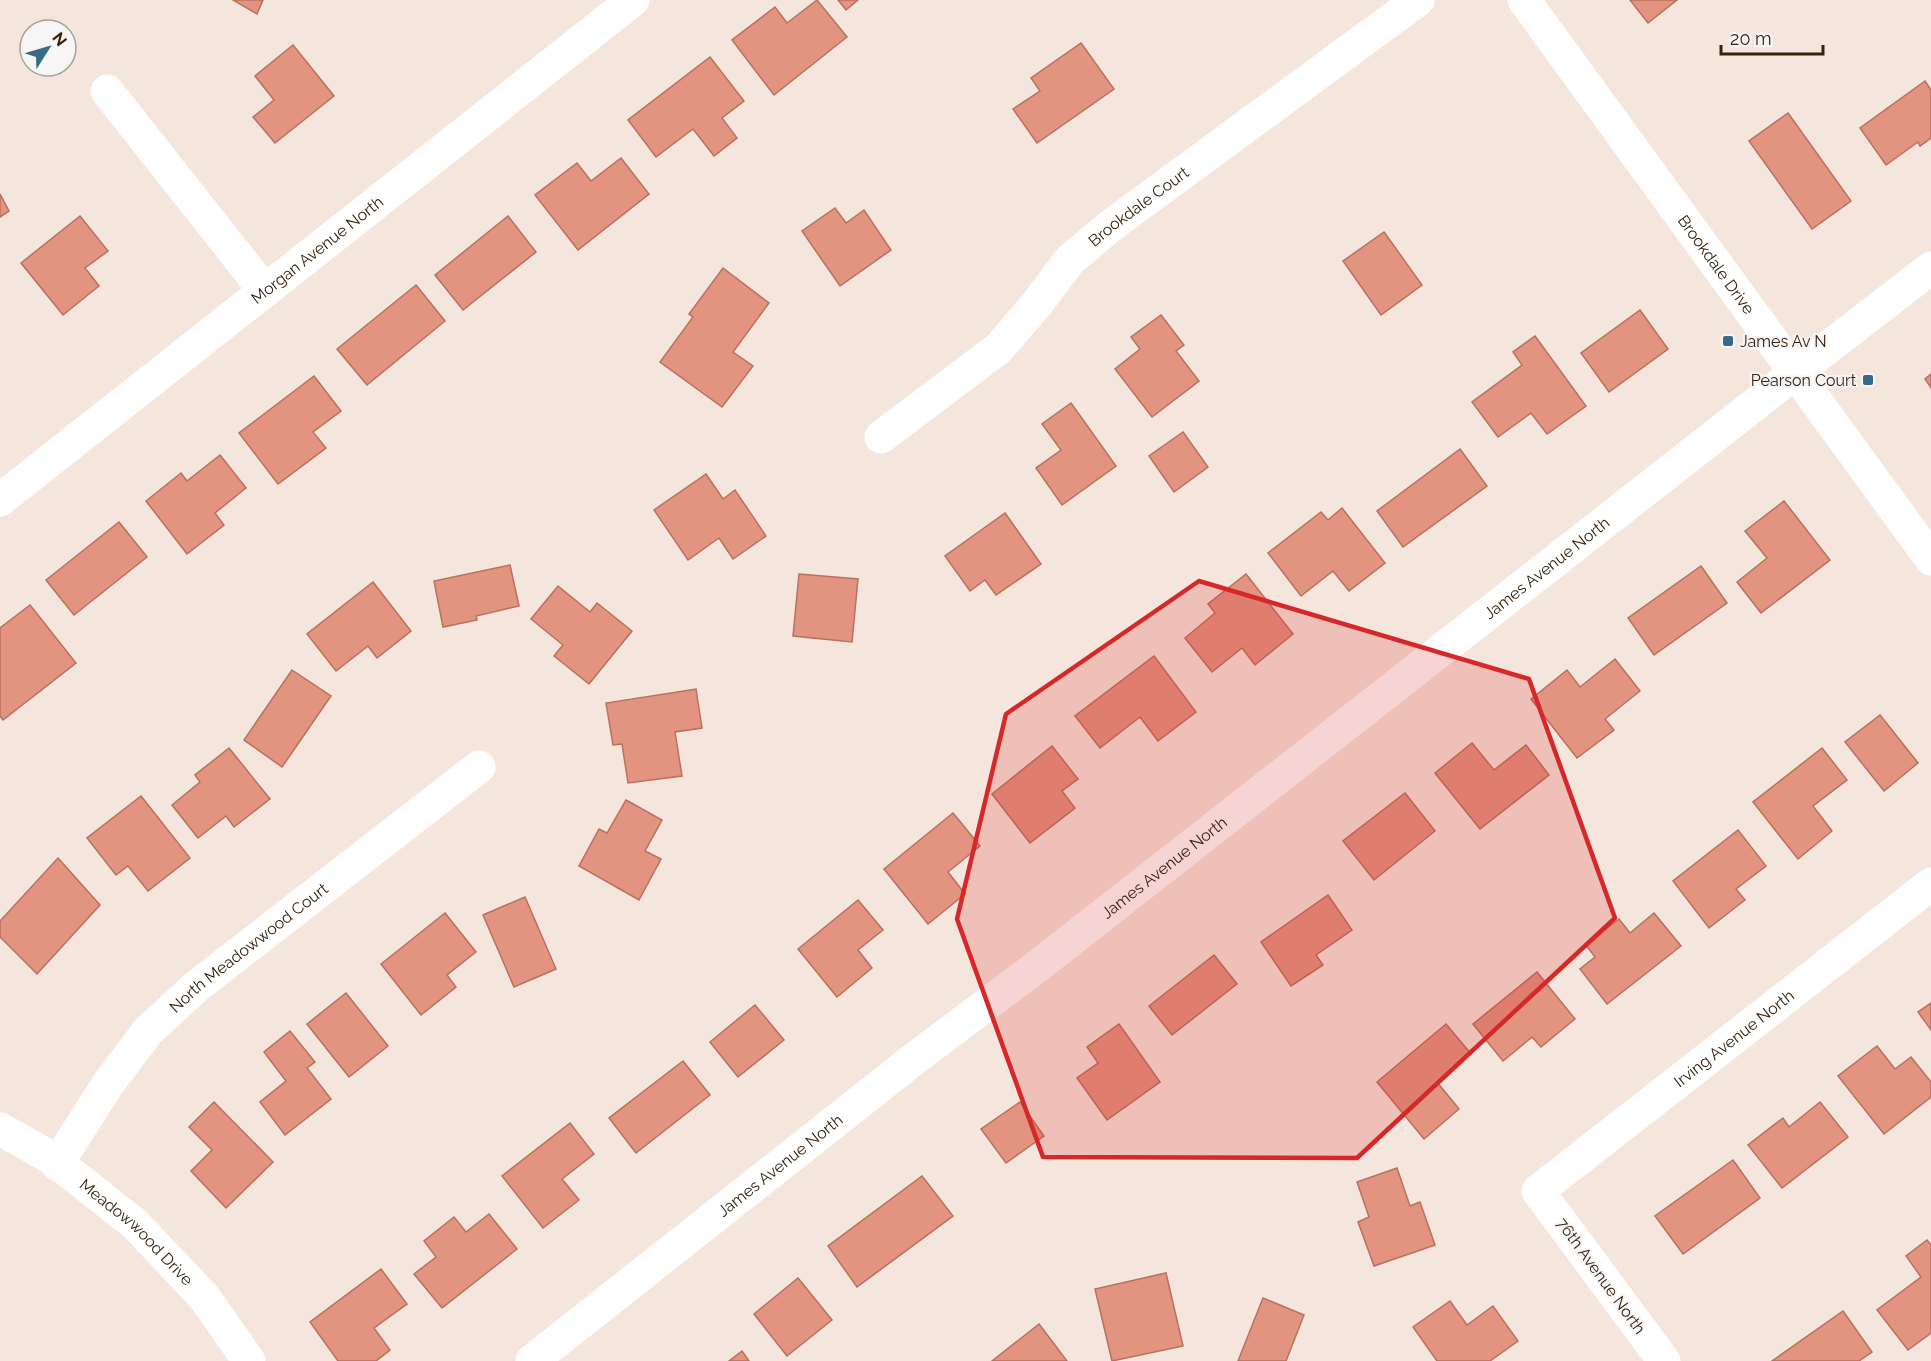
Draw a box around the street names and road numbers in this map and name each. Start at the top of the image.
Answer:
street label: Brookdale Court [1084,162,1193,250]
street label: Morgan Avenue North [247,192,387,307]
street label: Brookdale Drive [1674,211,1759,318]
street label: James Avenue North [1480,513,1613,623]
street label: James Avenue North [1097,812,1230,922]
street label: North Meadowwood Court [165,878,332,1016]
street label: Irving Avenue North [1670,985,1797,1091]
street label: James Avenue North [714,1110,846,1220]
street label: Meadowwood Drive [76,1175,197,1289]
street label: 76th Avenue North [1553,1214,1649,1338]

